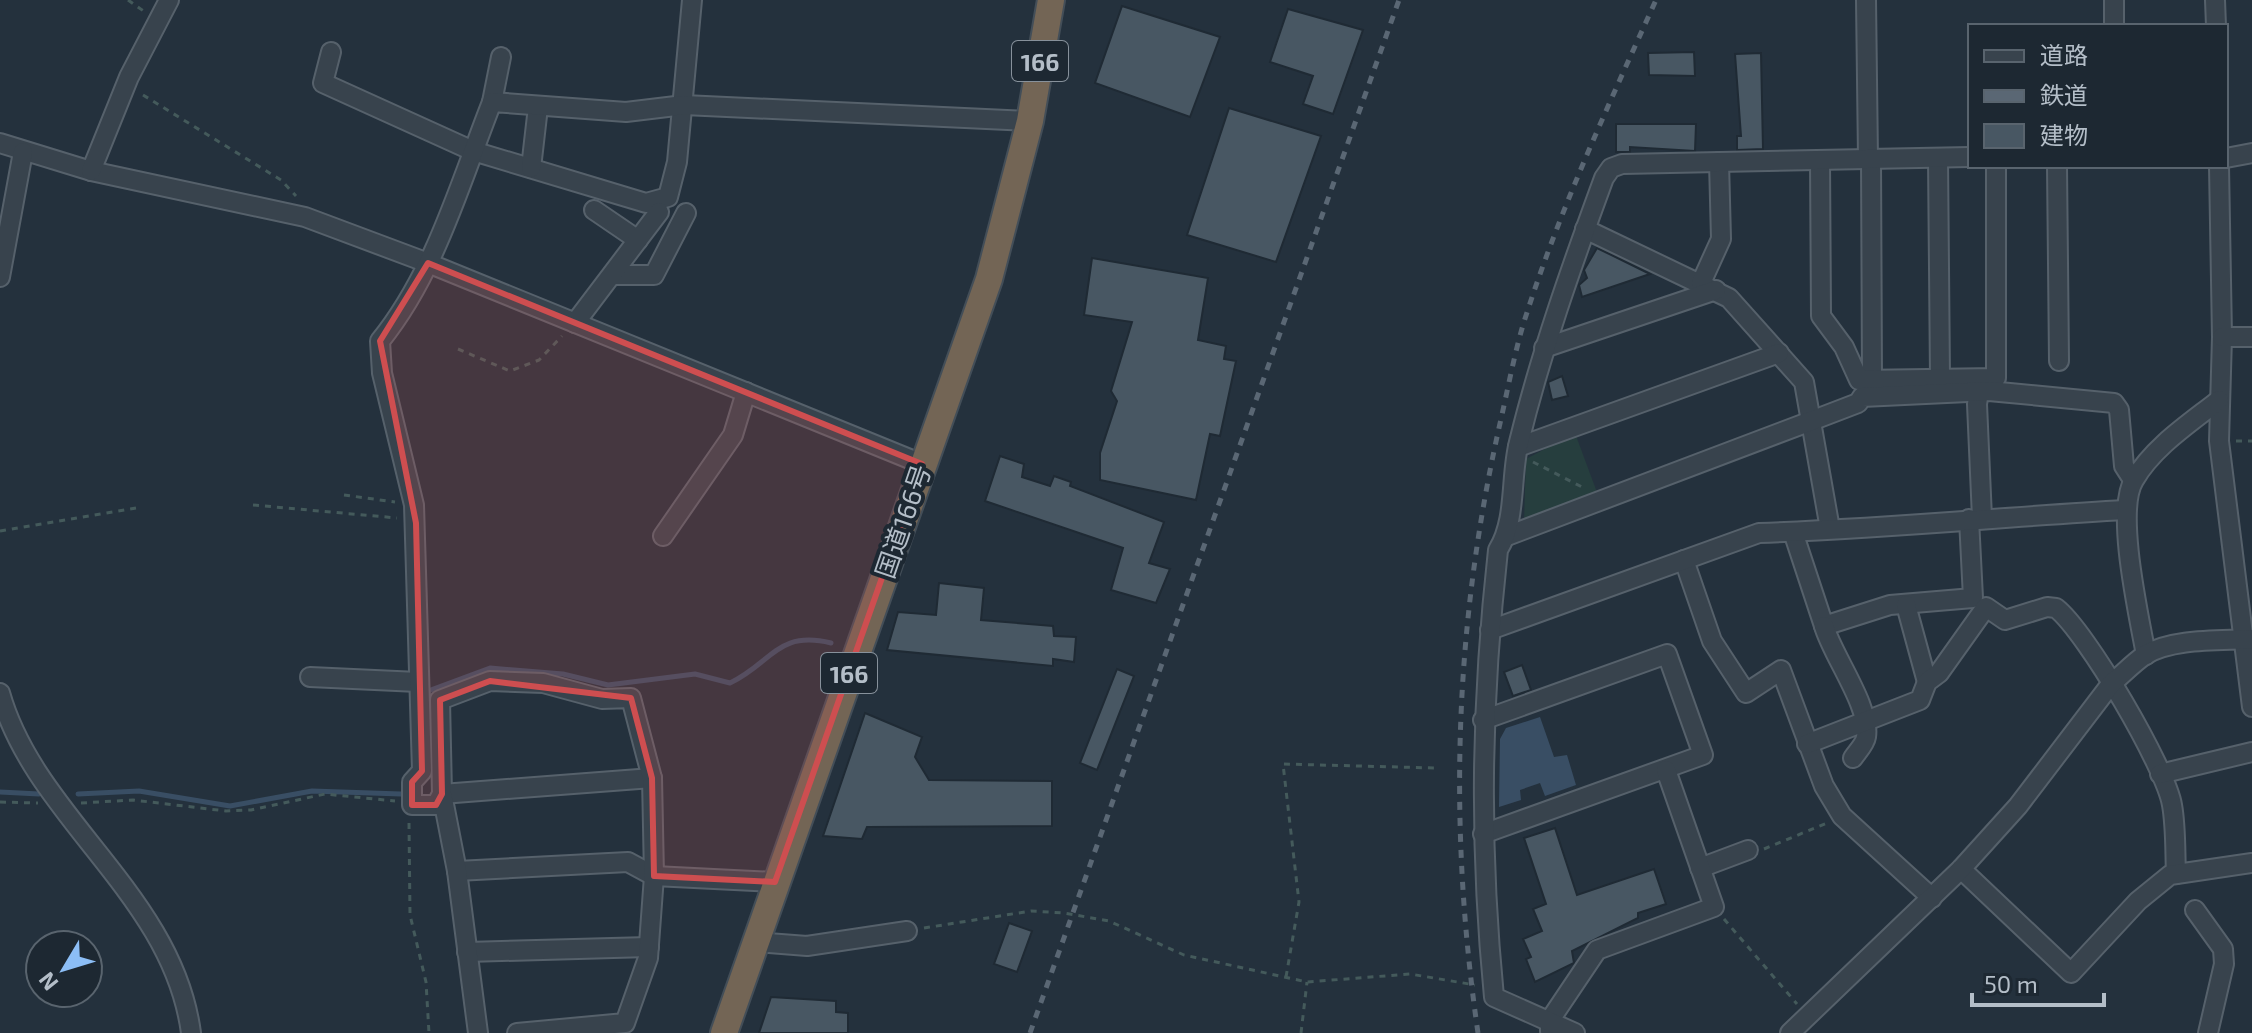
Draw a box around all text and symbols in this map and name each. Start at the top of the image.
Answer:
legend [1968,24,2228,168]
text: 道路 [2040,40,2088,69]
road number: 166 [1012,41,1068,81]
text: 鉄道 [2040,80,2088,109]
text: 建物 [2040,120,2088,149]
street label: 国道166号 [868,460,936,582]
road number: 166 [821,653,877,693]
north arrow [24,929,104,1009]
scale bar [1972,957,2104,1007]
text: N [32,968,63,996]
text: 50 m [1984,969,2038,998]

